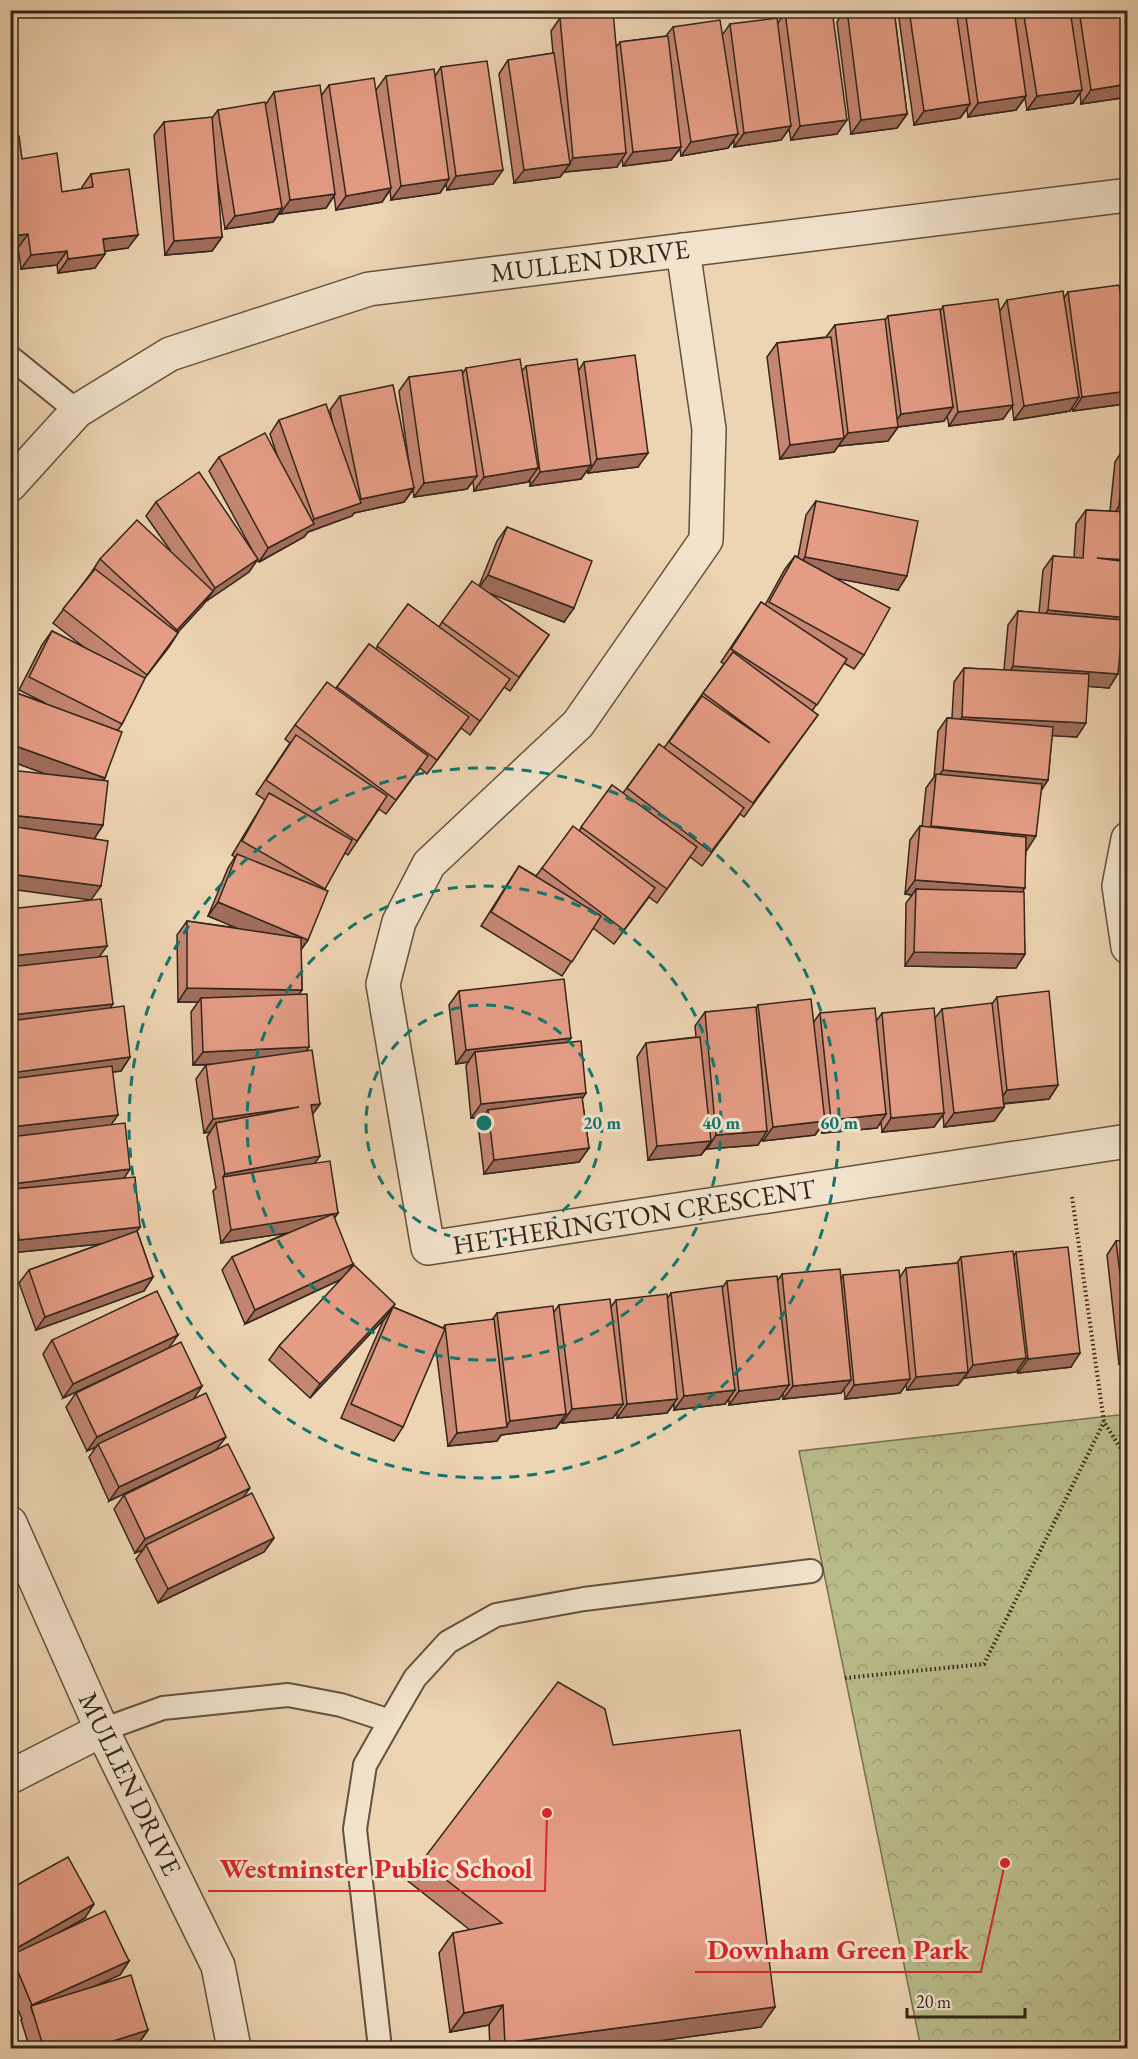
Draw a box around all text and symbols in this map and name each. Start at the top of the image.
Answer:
street label: MULLEN DRIVE [489,231,691,290]
text: 20 m [583,1111,621,1134]
text: 40 m [702,1111,740,1134]
text: 60 m [820,1111,858,1134]
centre of rings [474,1113,494,1133]
street label: HETHERINGTON CRESCENT [450,1170,819,1262]
street label: MULLEN DRIVE [71,1686,190,1881]
callout: Westminster Public School [208,1845,545,1891]
text: Westminster Public School [219,1850,533,1886]
callout: Downham Green Park [695,1926,981,1972]
text: Downham Green Park [707,1931,969,1967]
scale bar [907,1981,1026,2019]
text: 20 m [916,1990,951,2013]

